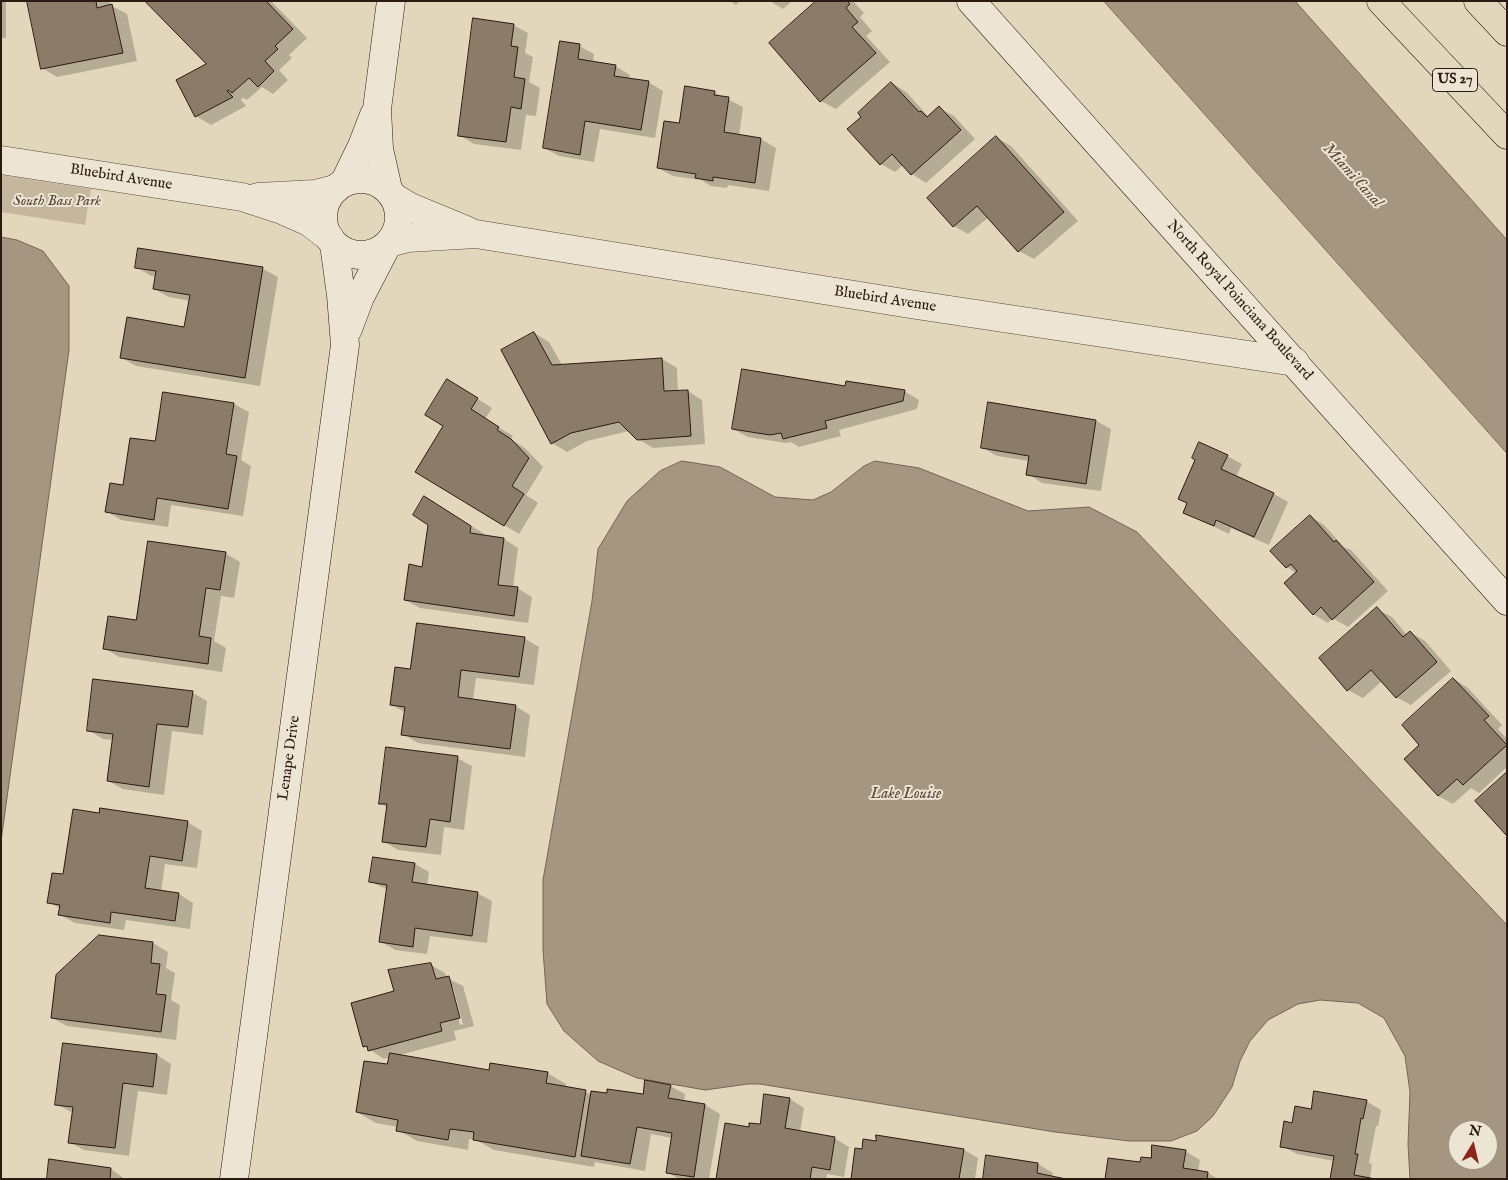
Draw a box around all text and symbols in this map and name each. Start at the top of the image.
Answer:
road number: US 27 [1432,68,1478,92]
water label: Miami Canal [1318,140,1386,212]
street label: Bluebird Avenue [69,161,173,195]
park label: South Bass Park [13,193,101,211]
street label: North Royal Poinciana Boulevard [1162,217,1316,385]
street label: Bluebird Avenue [833,283,937,317]
street label: Lenape Drive [275,714,305,802]
water label: Lake Louise [871,785,941,805]
north arrow [1448,1120,1498,1170]
text: N [1468,1121,1483,1141]

